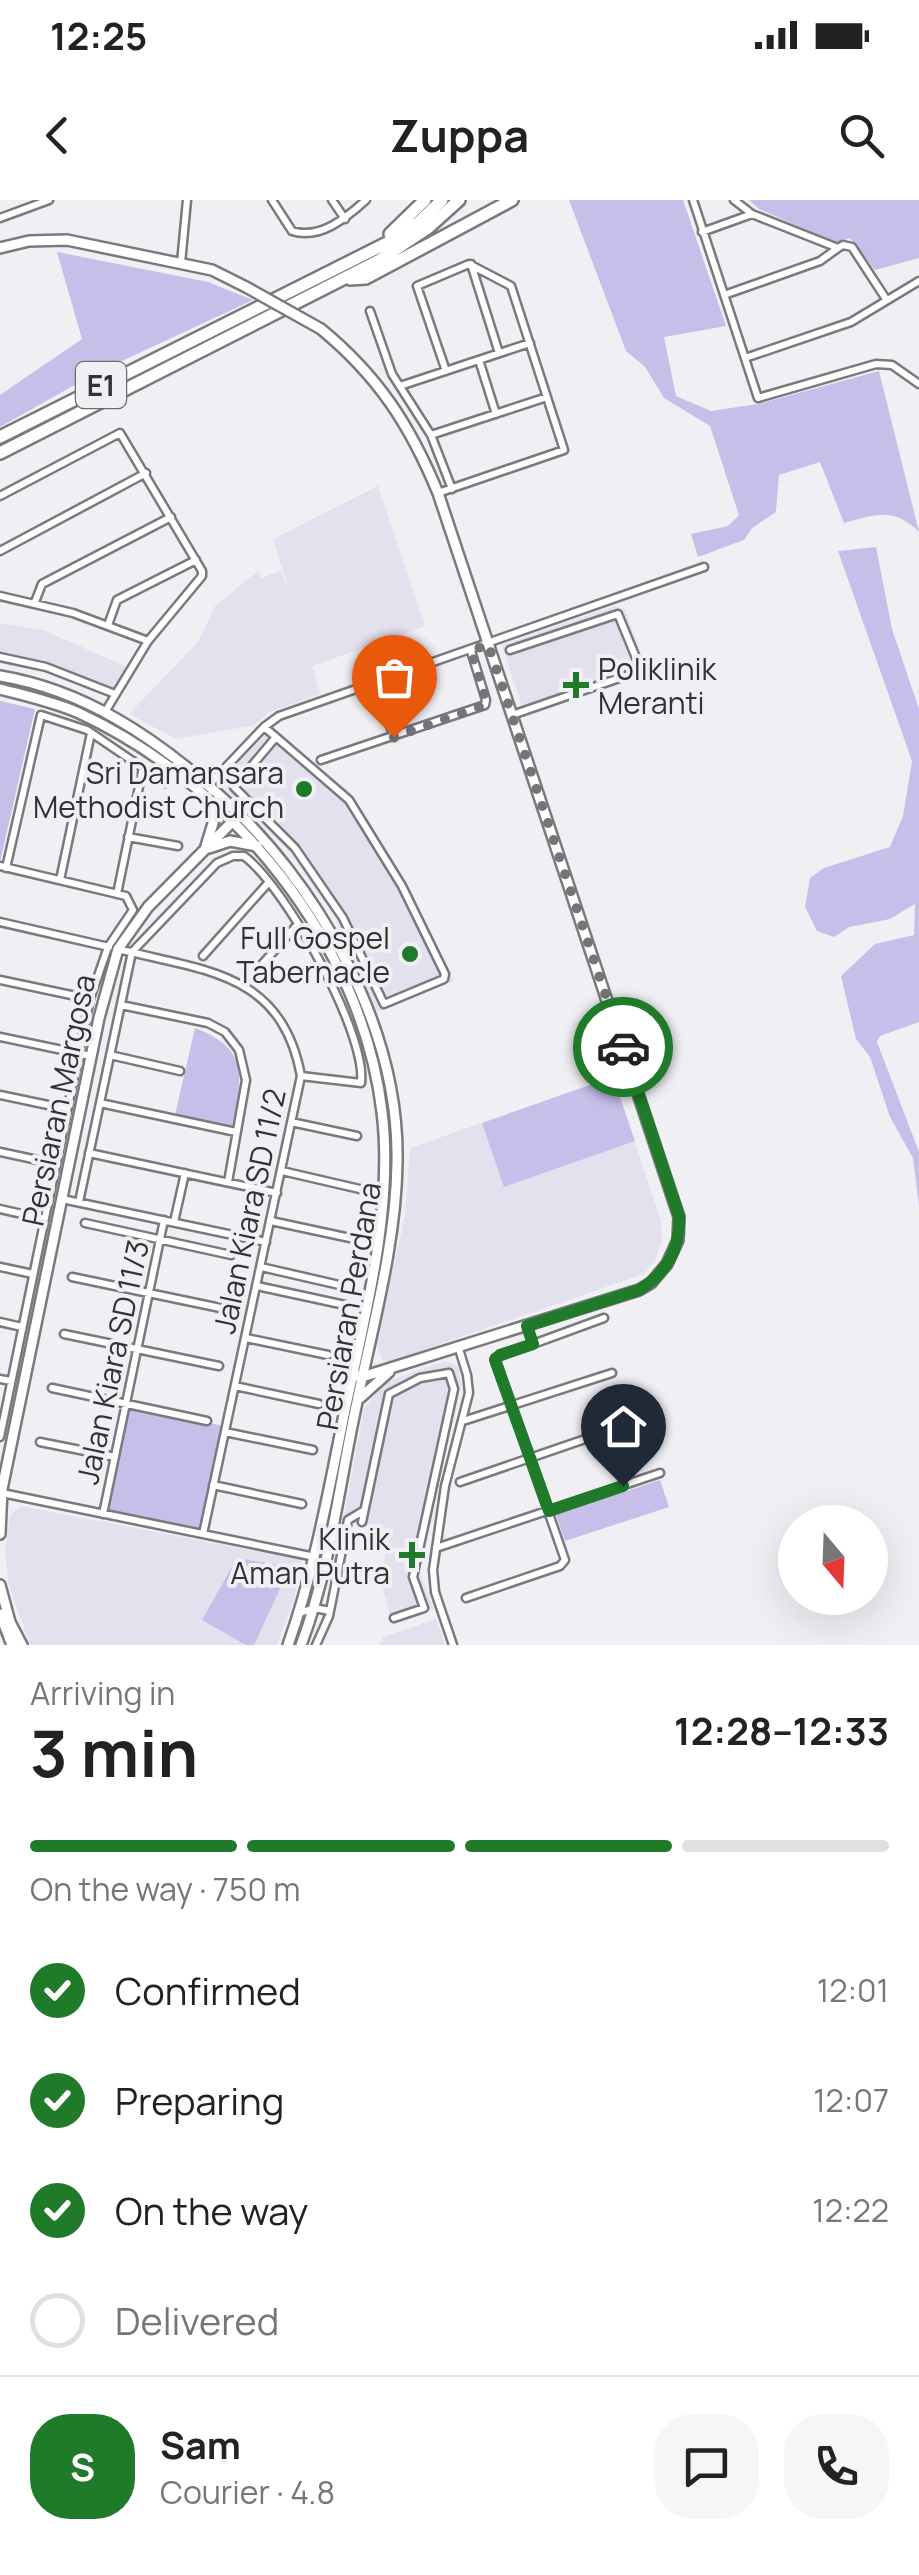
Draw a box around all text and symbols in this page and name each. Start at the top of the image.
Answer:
text: 12:25 [50,9,147,61]
text: Zuppa [390,104,529,166]
icon: back [30,108,85,163]
icon: search [834,108,889,163]
road number: E1 [76,362,126,408]
pin [352,635,437,738]
place label: Poliklinik Meranti [598,648,717,723]
icon: bag [367,650,422,705]
marker: Poliklinik Meranti [563,672,589,698]
place label: Sri Damansara Methodist Church [33,752,284,827]
marker: Sri Damansara Methodist Church [293,778,315,800]
place label: Full Gospel Tabernacle [236,917,390,992]
marker: Full Gospel Tabernacle [399,943,421,965]
street label: Persiaran Margosa [11,971,105,1229]
courier [573,997,673,1097]
icon: car [596,1020,651,1075]
street label: Jalan Kiara SD 11/2 [203,1085,295,1337]
street label: Persiaran Perdana [306,1179,390,1433]
street label: Jalan Kiara SD 11/3 [66,1236,158,1488]
pin [581,1384,666,1487]
icon: home [596,1399,651,1454]
north arrow [778,1505,888,1615]
map controls [778,1505,888,1615]
place label: Klinik Aman Putra [230,1518,391,1593]
marker: Klinik Aman Putra [399,1542,425,1568]
text: Arriving in [30,1671,175,1715]
text: 12:28–12:33 [674,1704,889,1756]
text: 3 min [30,1708,198,1797]
text: On the way · 750 m [30,1867,300,1911]
icon: check [30,1963,85,2018]
text: Confirmed [115,1964,301,2016]
text: 12:01 [817,1968,889,2012]
icon: check [30,2073,85,2128]
text: Preparing [115,2074,284,2126]
text: 12:07 [813,2078,889,2122]
icon: check [30,2183,85,2238]
text: On the way [115,2184,308,2236]
text: 12:22 [812,2188,889,2232]
text: Delivered [115,2294,279,2346]
button: chat [654,2414,759,2519]
button: phone [784,2414,889,2519]
text: Sam [160,2418,241,2470]
text: S [70,2440,95,2492]
text: Courier · 4.8 [160,2470,335,2514]

